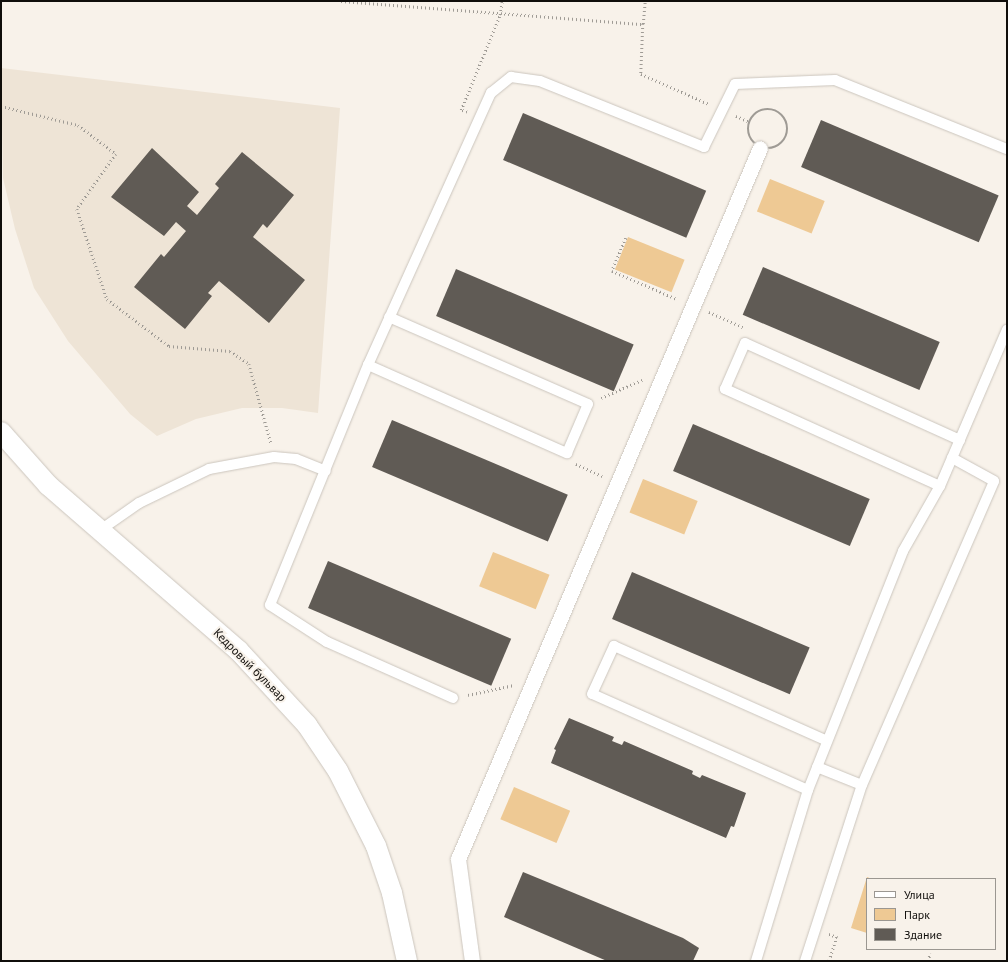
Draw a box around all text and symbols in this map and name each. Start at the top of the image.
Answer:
street label: Кедровый бульвар [211,626,289,704]
legend [866,878,996,950]
text: Улица [904,887,935,902]
text: Парк [904,907,930,922]
text: Здание [904,927,942,942]

